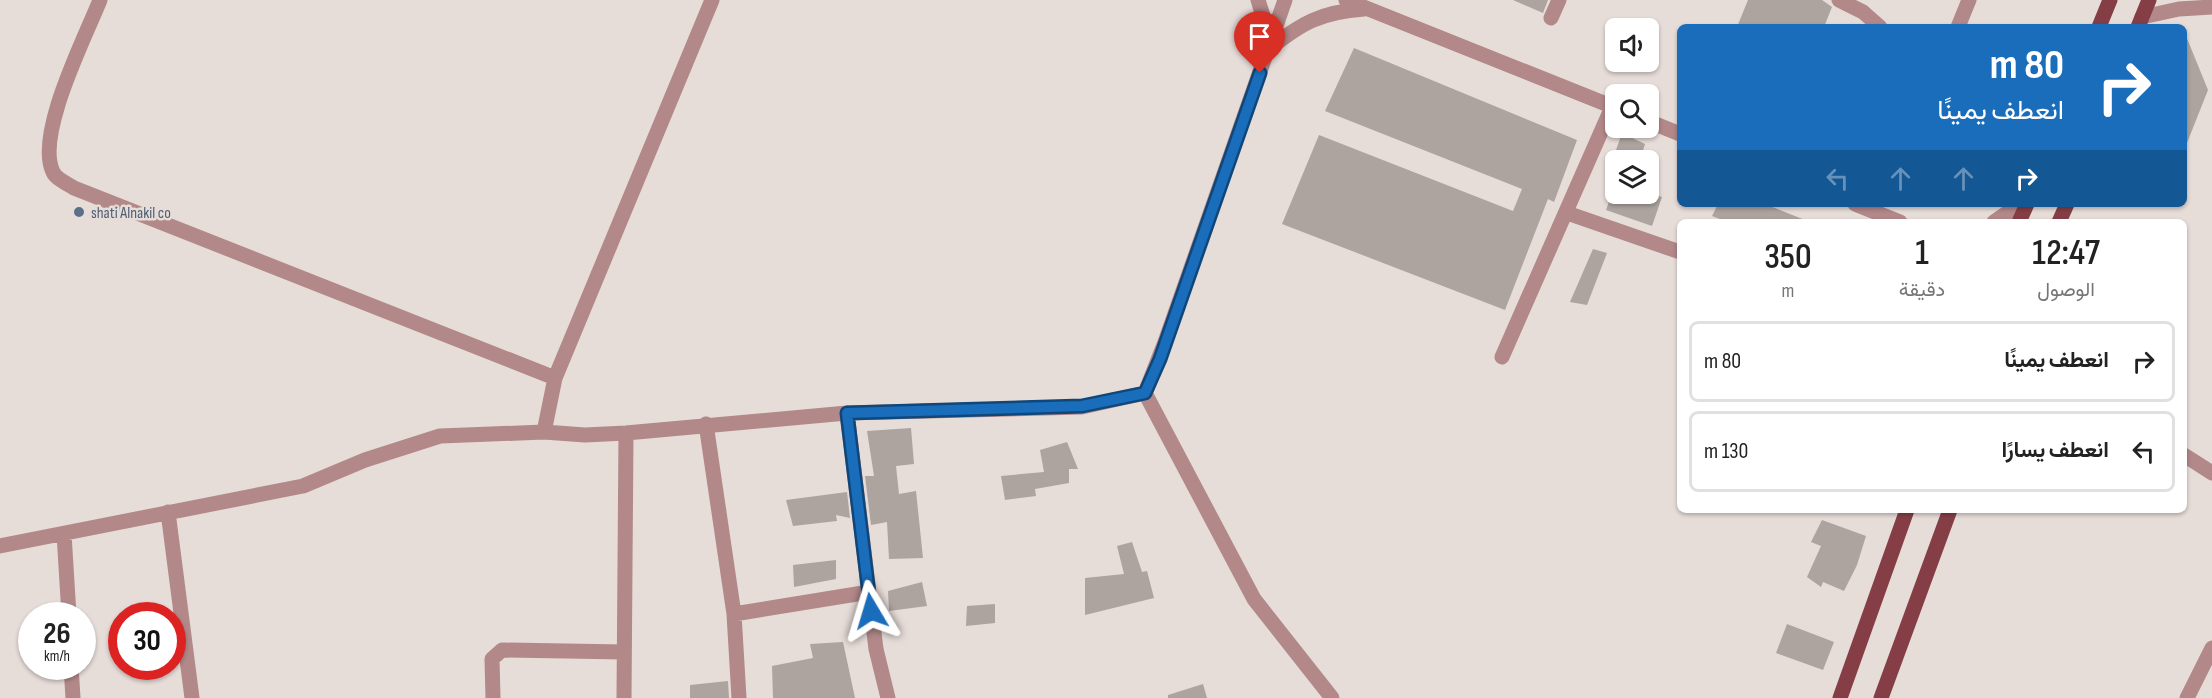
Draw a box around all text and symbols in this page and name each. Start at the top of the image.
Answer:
pin [1234,11,1285,73]
map controls [1605,18,1659,204]
button: sound [1605,18,1659,72]
icon: arrive [1243,20,1276,53]
text: 80 m [1990,40,2064,91]
icon: right [2085,48,2163,126]
button: search [1605,84,1659,138]
text: انعطف يمينًا [1937,95,2064,127]
button: layers [1605,150,1659,204]
icon: left [1821,162,1854,195]
icon: ahead [1884,162,1917,195]
icon: ahead [1947,162,1980,195]
icon: right [2010,162,2043,195]
place label: shati Alnakil co [91,204,171,223]
marker: shati Alnakil co [72,205,86,219]
text: 1 [1915,232,1929,275]
text: 12:47 [2032,232,2100,275]
text: 350 [1764,236,1812,279]
text: دقيقة [1899,278,1945,302]
text: الوصول [2037,278,2095,302]
text: m [1782,279,1794,303]
icon: right [2127,345,2160,378]
text: انعطف يمينًا [2004,347,2109,374]
text: 80 m [1704,348,1741,375]
icon: left [2127,435,2160,468]
text: انعطف يسارًا [2001,437,2109,464]
text: 130 m [1704,438,1748,465]
position arrow [839,579,903,643]
speed limit sign: 30 [108,602,186,680]
text: 26 [43,616,71,652]
text: km/h [44,647,70,666]

